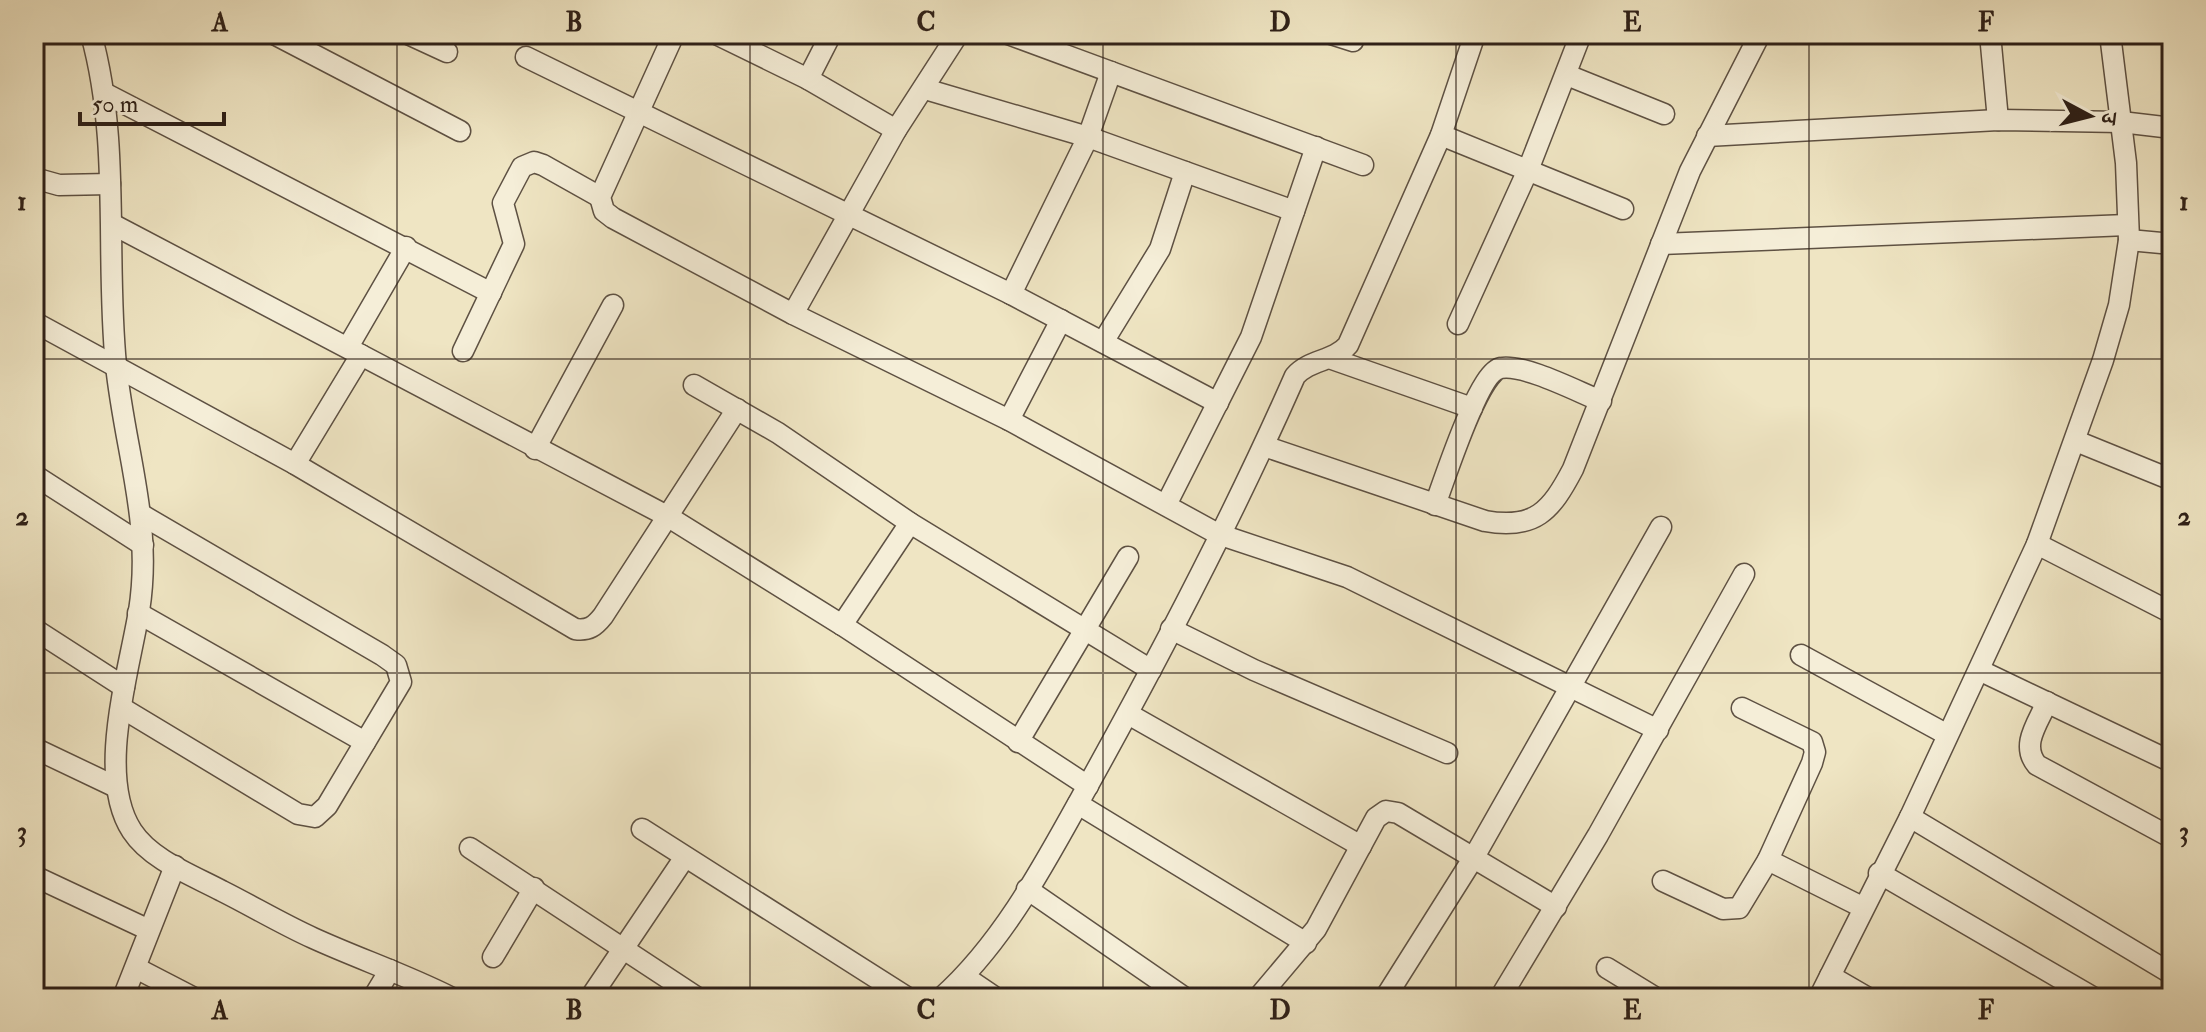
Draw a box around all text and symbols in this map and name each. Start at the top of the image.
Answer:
text: A [211,7,229,39]
text: B [565,7,583,39]
text: C [916,7,936,39]
text: D [1269,7,1291,39]
text: E [1623,7,1642,39]
text: F [1978,7,1995,39]
scale bar [80,76,224,126]
north arrow [2050,76,2130,156]
text: 50 m [92,89,139,120]
text: उ [2094,109,2124,127]
text: 1 [17,186,27,218]
text: 1 [2179,186,2189,218]
text: 2 [15,501,29,533]
text: 2 [2177,501,2191,533]
text: 3 [17,816,27,848]
text: 3 [2179,816,2189,848]
text: A [211,995,229,1027]
text: B [565,995,583,1027]
text: C [916,995,936,1027]
text: D [1269,995,1291,1027]
text: E [1623,995,1642,1027]
text: F [1978,995,1995,1027]

